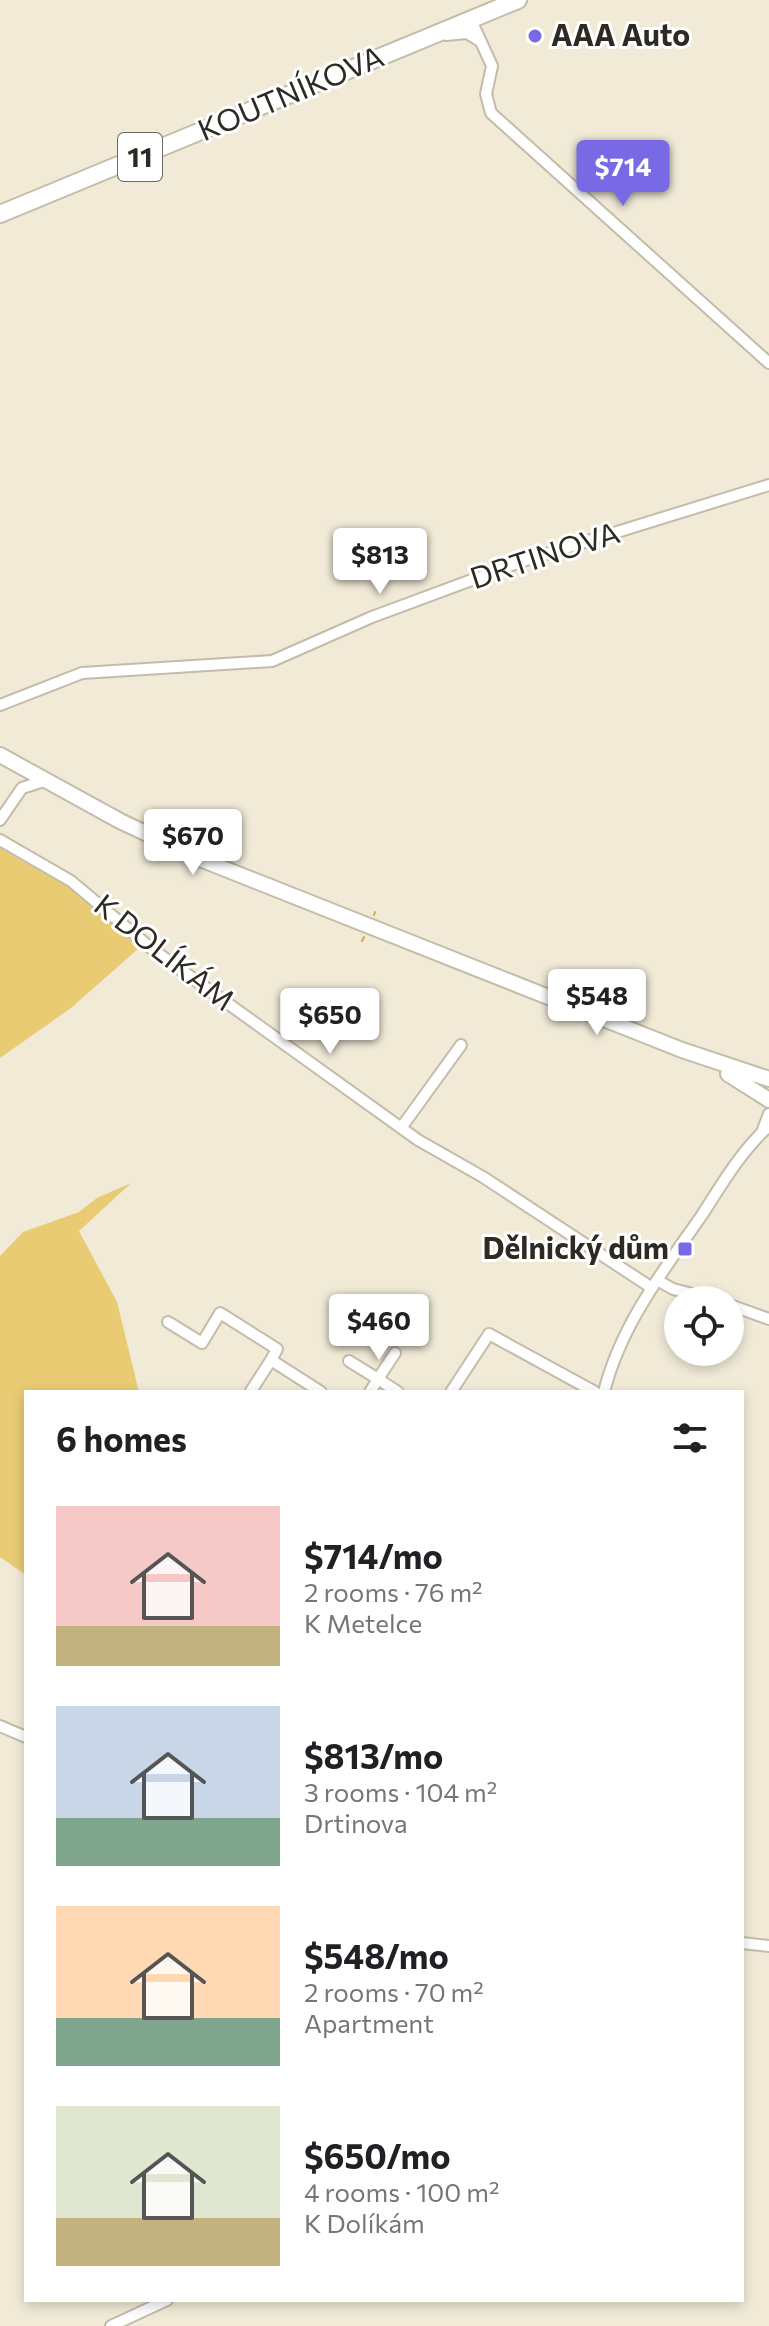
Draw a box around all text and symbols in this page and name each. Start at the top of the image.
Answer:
place label: AAA Auto [551,15,690,52]
marker: AAA Auto [526,27,544,45]
street label: KOUTNÍKOVA [192,36,388,147]
road number: 11 [118,133,162,181]
pin: $714 [576,140,670,208]
text: $714 [595,150,651,181]
street label: DRTINOVA [465,512,624,595]
pin: $813 [333,528,427,596]
text: $813 [351,538,409,569]
pin: $670 [146,809,240,877]
text: $670 [162,819,224,850]
street label: K DOLÍKÁM [88,885,243,1017]
pin: $548 [550,969,644,1037]
text: $548 [566,979,628,1010]
pin: $650 [283,988,377,1056]
text: $650 [298,998,362,1029]
place label: Dělnický dům [483,1228,669,1265]
marker: Dělnický dům [676,1240,694,1258]
map controls [664,1286,744,1366]
button: locate [664,1286,744,1366]
pin: $460 [332,1294,426,1362]
text: $460 [347,1304,411,1335]
icon: filters [668,1416,712,1460]
text: 6 homes [56,1417,187,1459]
text: $714/mo [304,1534,443,1576]
icon: home [120,1538,216,1634]
text: 2 rooms · 76 m² [304,1576,483,1607]
text: K Metelce [304,1607,422,1638]
text: $813/mo [304,1734,443,1776]
icon: home [120,1738,216,1834]
text: 3 rooms · 104 m² [304,1776,497,1807]
text: Drtinova [304,1807,408,1838]
text: $548/mo [304,1934,449,1976]
icon: home [120,1938,216,2034]
text: 2 rooms · 70 m² [304,1976,484,2007]
text: Apartment [304,2007,434,2038]
text: $650/mo [304,2134,451,2176]
icon: home [120,2138,216,2234]
text: 4 rooms · 100 m² [304,2176,499,2207]
text: K Dolíkám [304,2207,425,2238]

